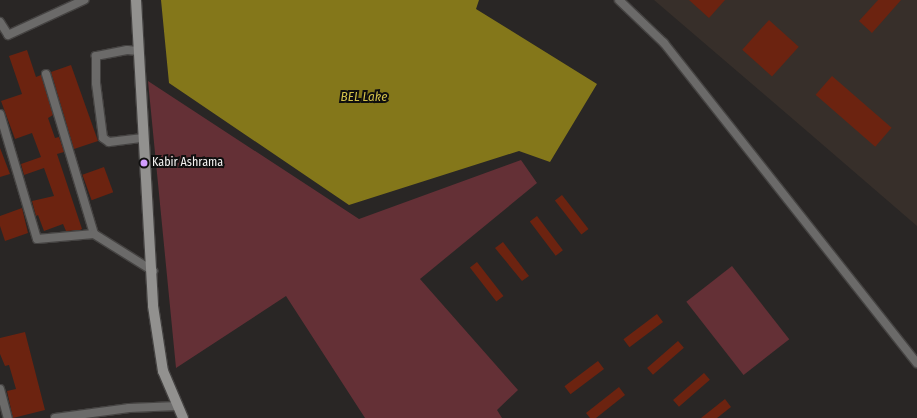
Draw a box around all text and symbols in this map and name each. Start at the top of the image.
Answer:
water label: BEL Lake [341,89,387,105]
place label: Kabir Ashrama [152,156,223,170]
marker: Kabir Ashrama [139,158,149,168]

